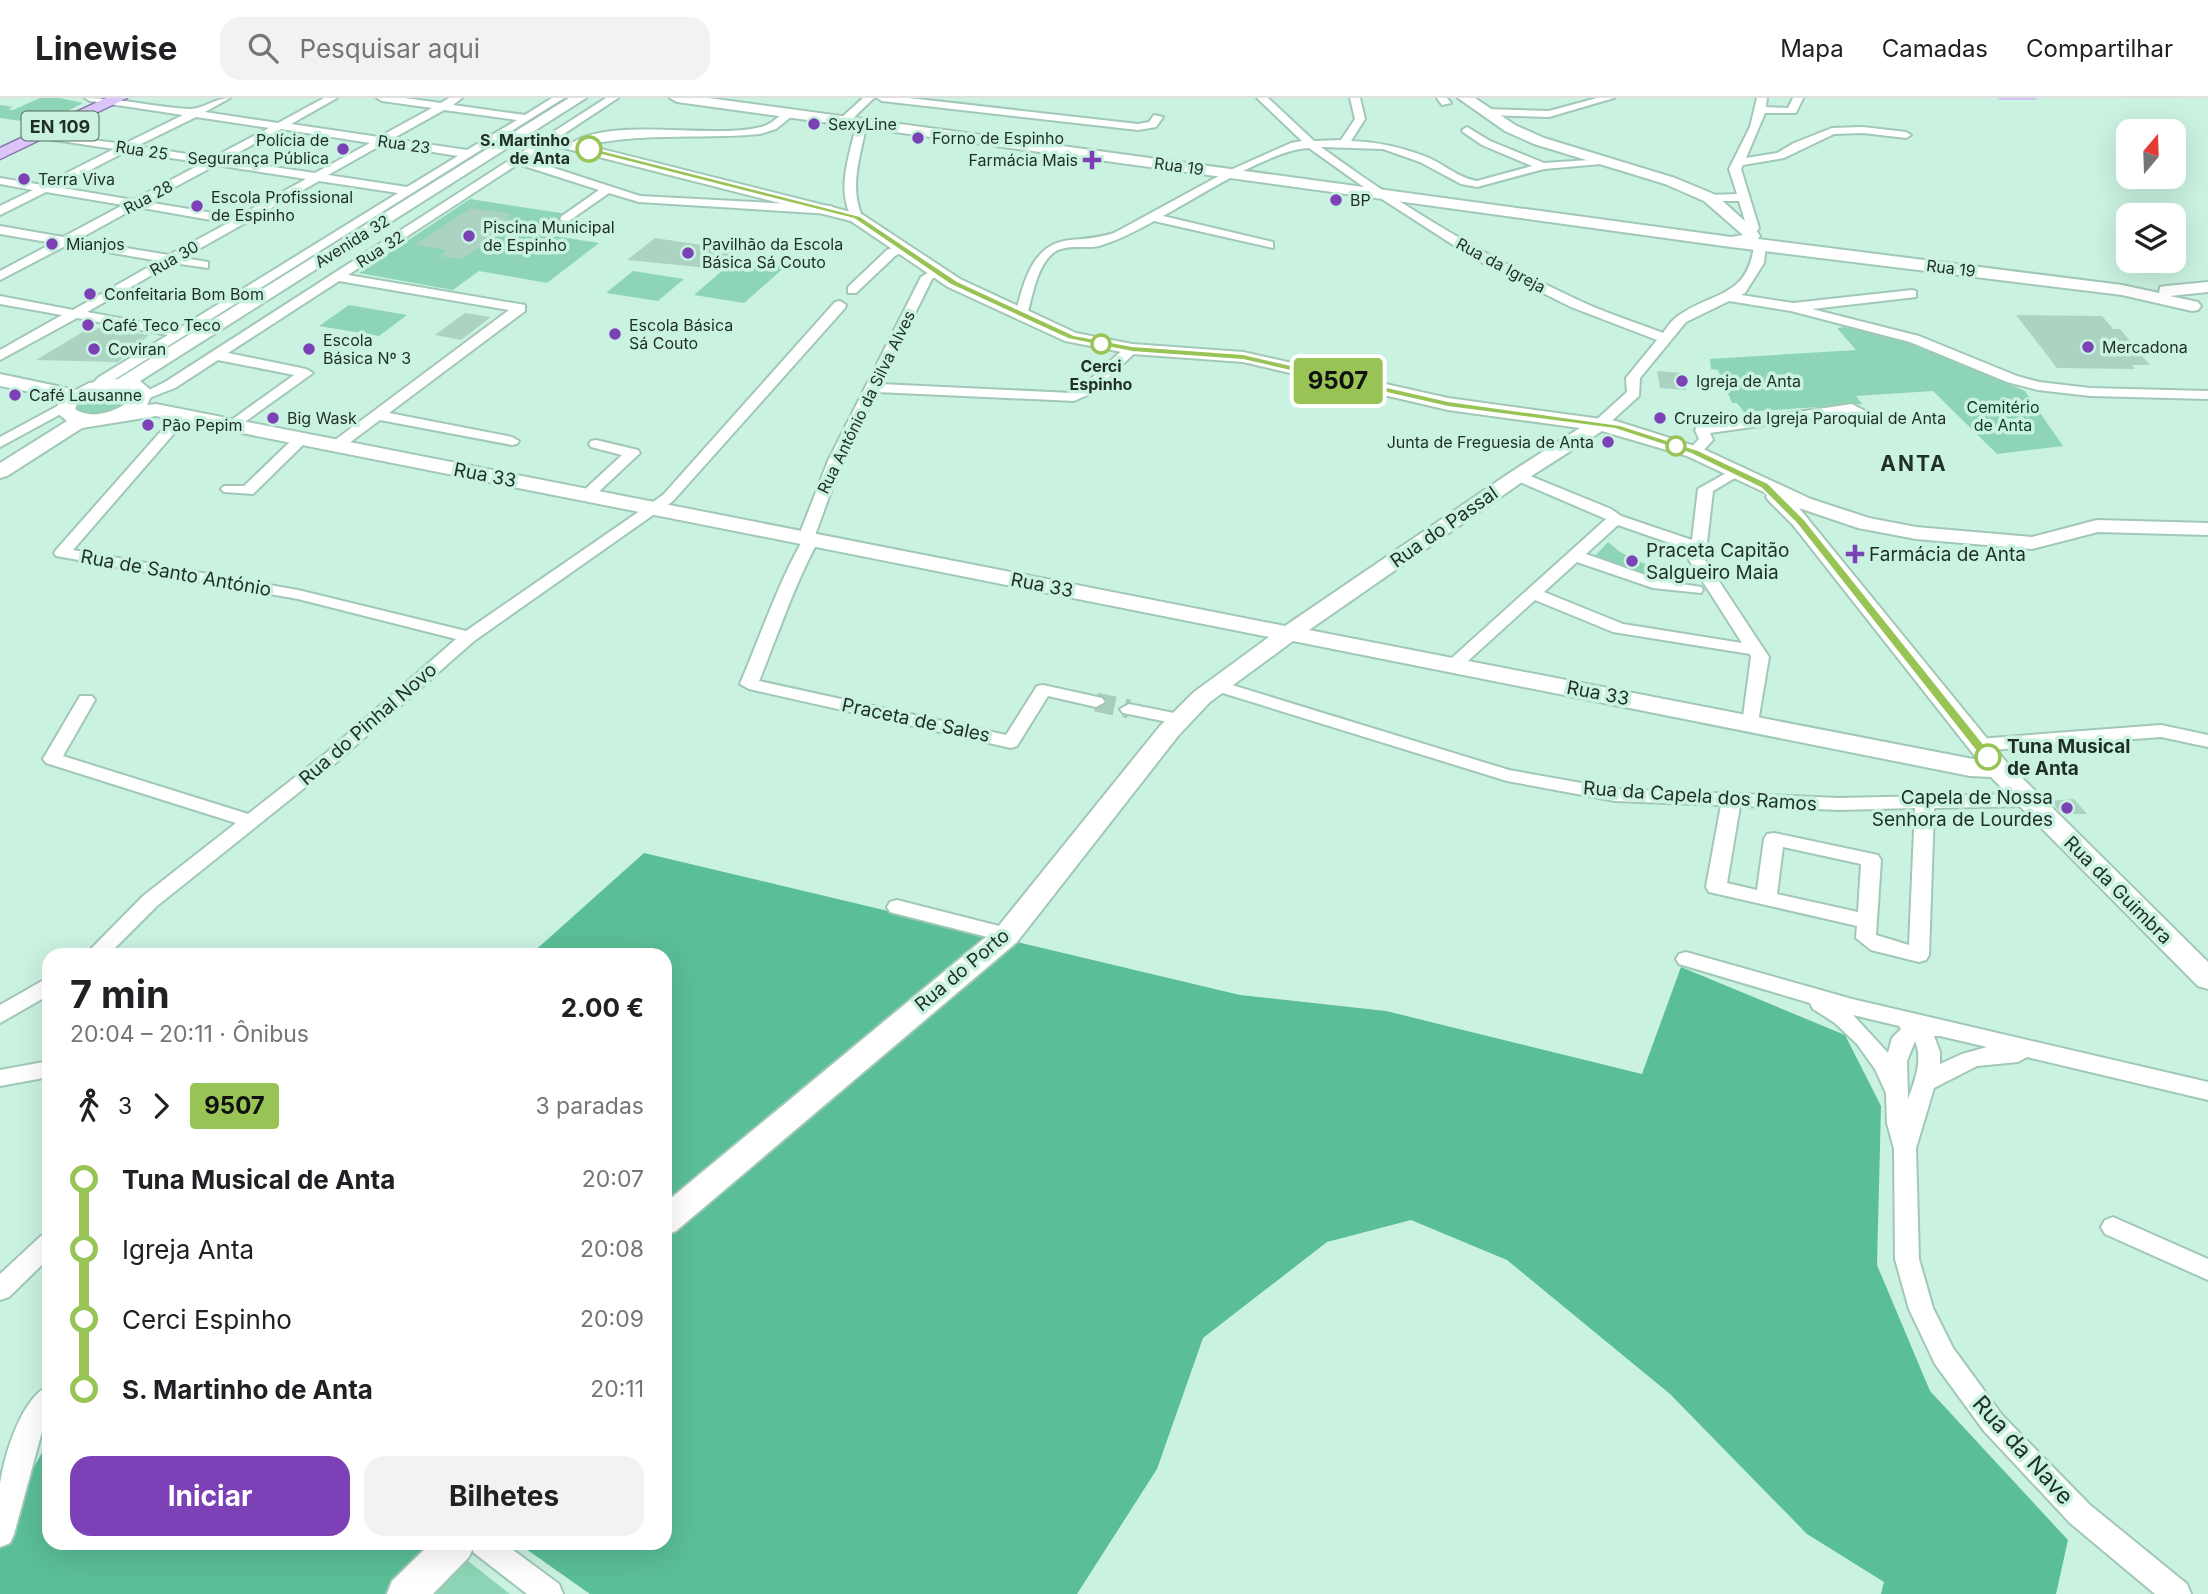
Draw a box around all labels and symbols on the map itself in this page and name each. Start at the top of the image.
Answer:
road number: EN 109 [22,111,98,140]
place label: SexyLine [828,114,897,134]
marker: SexyLine [806,116,822,132]
north arrow [2116,119,2186,189]
place label: Forno de Espinho [932,128,1064,148]
place label: Polícia de Segurança Pública [187,130,329,168]
street label: Rua 23 [376,130,432,158]
place label: S. Martinho de Anta [480,130,570,168]
marker: Forno de Espinho [910,130,926,146]
street label: Rua 25 [114,136,170,164]
marker: S. Martinho de Anta [576,136,602,162]
marker: Polícia de Segurança Pública [335,141,351,157]
place label: Farmácia Mais [968,150,1078,170]
marker: Farmácia Mais [1084,152,1100,168]
street label: Rua 19 [1153,153,1205,179]
place label: Terra Viva [38,169,115,189]
marker: Terra Viva [16,171,32,187]
street label: Rua 28 [120,176,176,218]
place label: Escola Profissional de Espinho [211,187,353,225]
place label: BP [1350,190,1371,210]
marker: BP [1328,192,1344,208]
marker: Escola Profissional de Espinho [189,198,205,214]
street label: Avenida 32 [311,210,393,272]
place label: Piscina Municipal de Espinho [483,217,615,255]
street label: Rua 32 [352,226,408,272]
marker: Piscina Municipal de Espinho [461,228,477,244]
street label: Rua da Igreja [1453,233,1549,297]
place label: Mianjos [66,234,125,254]
place label: Pavilhão da Escola Básica Sá Couto [702,234,843,272]
marker: Mianjos [44,236,60,252]
street label: Rua 30 [146,236,202,280]
marker: Pavilhão da Escola Básica Sá Couto [680,245,696,261]
street label: Rua 19 [1925,255,1977,281]
place label: Confeitaria Bom Bom [104,284,264,304]
marker: Confeitaria Bom Bom [82,286,98,302]
street label: Rua António da Silva Alves [813,307,919,497]
place label: Café Teco Teco [102,315,221,335]
place label: Escola Básica Sá Couto [629,315,733,353]
marker: Café Teco Teco [80,317,96,333]
marker: Escola Básica Sá Couto [607,326,623,342]
place label: Escola Básica Nº 3 [323,330,411,368]
marker: Cerci Espinho [1091,334,1111,354]
place label: Mercadona [2102,337,2188,357]
place label: Coviran [108,339,166,359]
marker: Mercadona [2080,339,2096,355]
marker: Coviran [86,341,102,357]
marker: Escola Básica Nº 3 [301,341,317,357]
place label: Cerci Espinho [1070,356,1133,394]
line badge: 9507 [1289,358,1387,404]
place label: Igreja de Anta [1696,371,1801,391]
marker: Igreja de Anta [1674,373,1690,389]
place label: Café Lausanne [29,385,142,405]
marker: Café Lausanne [7,387,23,403]
park label: Cemitério de Anta [1966,397,2040,435]
place label: Big Wask [287,408,357,428]
place label: Cruzeiro da Igreja Paroquial de Anta [1674,408,1946,428]
marker: Big Wask [265,410,281,426]
marker: Cruzeiro da Igreja Paroquial de Anta [1652,410,1668,426]
place label: Pão Pepim [162,415,242,435]
marker: Pão Pepim [140,417,156,433]
place label: Junta de Freguesia de Anta [1387,432,1594,452]
marker: Junta de Freguesia de Anta [1600,434,1616,450]
unlabelled marker [1666,436,1686,456]
district label: ANTA [1880,451,1948,476]
street label: Rua 33 [452,458,518,492]
street label: Rua do Passal [1386,481,1502,573]
place label: Praceta Capitão Salgueiro Maia [1646,539,1789,584]
place label: Farmácia de Anta [1869,543,2026,566]
street label: Rua de Santo António [79,545,273,601]
marker: Farmácia de Anta [1847,546,1863,562]
marker: Praceta Capitão Salgueiro Maia [1624,553,1640,569]
street label: Rua 33 [1009,568,1075,602]
street label: Rua do Pinhal Novo [295,658,441,790]
street label: Rua 33 [1565,676,1631,710]
street label: Praceta de Sales [840,693,992,747]
place label: Tuna Musical de Anta [2007,735,2130,780]
marker: Tuna Musical de Anta [1975,744,2001,770]
street label: Rua da Capela dos Ramos [1582,776,1818,816]
place label: Capela de Nossa Senhora de Lourdes [1872,786,2053,831]
marker: Capela de Nossa Senhora de Lourdes [2059,800,2075,816]
street label: Rua da Guimbra [2059,831,2177,949]
street label: Rua do Porto [910,924,1014,1016]
street label: Rua da Nave [1967,1390,2079,1510]

